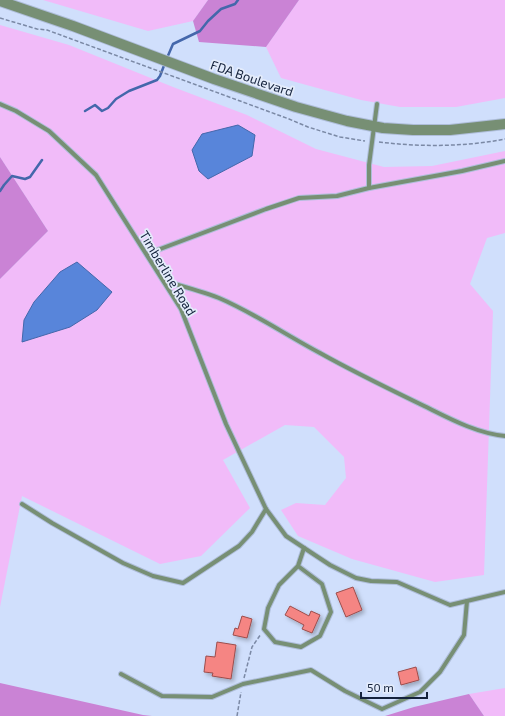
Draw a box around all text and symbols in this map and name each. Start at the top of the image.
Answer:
street label: FDA Boulevard [209,56,295,100]
street label: Timberline Road [136,228,200,318]
scale bar [361,674,427,700]
text: 50 m [367,680,394,694]

